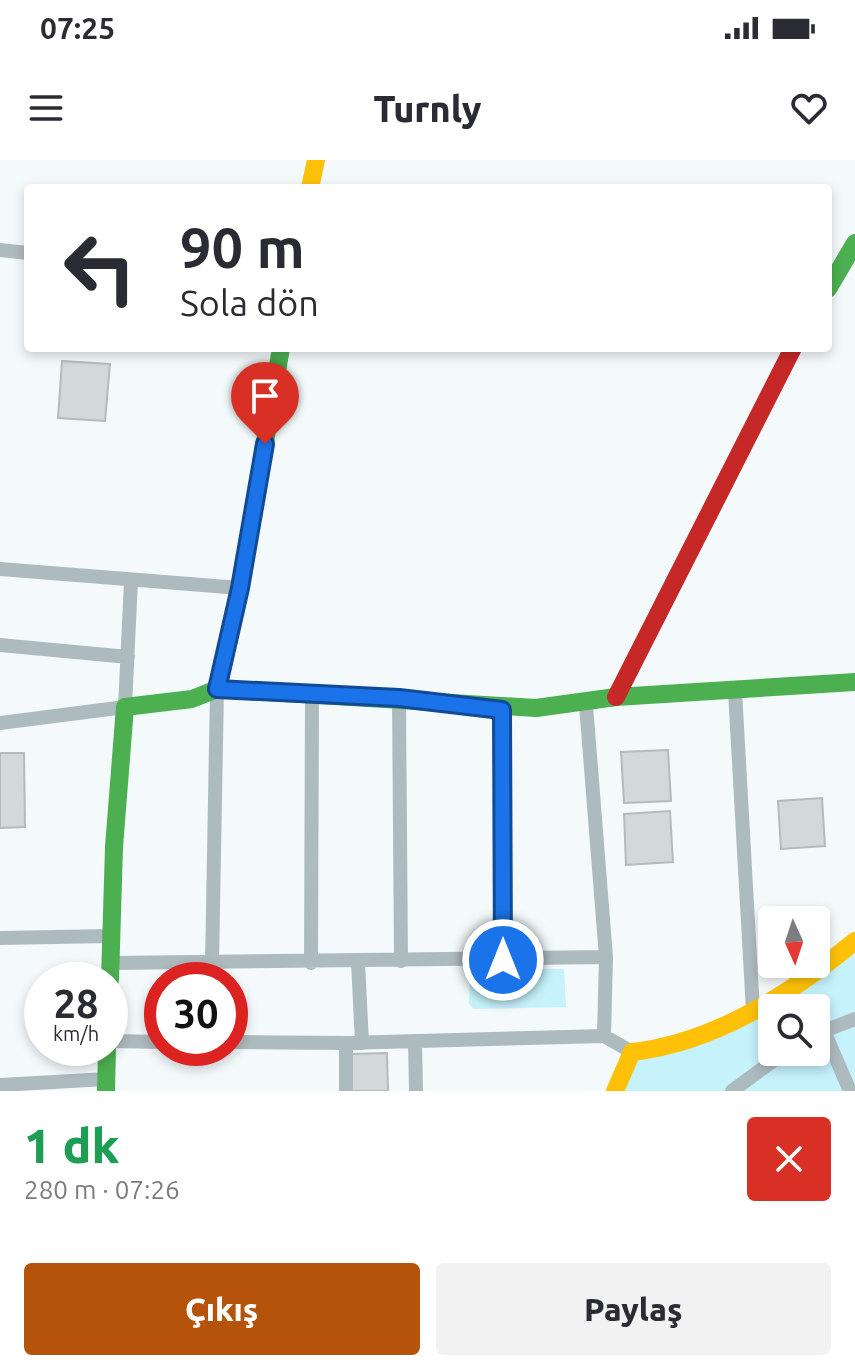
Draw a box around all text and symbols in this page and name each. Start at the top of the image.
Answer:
text: 07:25 [40,11,115,45]
icon: menu [24,86,68,130]
icon: heart [787,86,831,130]
text: Turnly [374,88,481,129]
icon: left [48,216,152,320]
text: 90 m [180,216,305,279]
text: Sola dön [180,282,319,323]
pin [231,362,299,444]
icon: arrive [243,374,287,418]
north arrow [758,906,830,978]
map controls [758,906,830,1066]
position arrow [461,918,545,1002]
speed limit sign: 30 [144,962,248,1066]
text: 28 [53,981,99,1026]
button: search [758,994,830,1066]
text: km/h [53,1022,99,1045]
button: close [747,1117,831,1201]
text: 1 dk [24,1118,119,1172]
text: 280 m · 07:26 [24,1175,180,1204]
button: Çıkış [24,1263,420,1355]
button: Paylaş [436,1263,831,1355]

